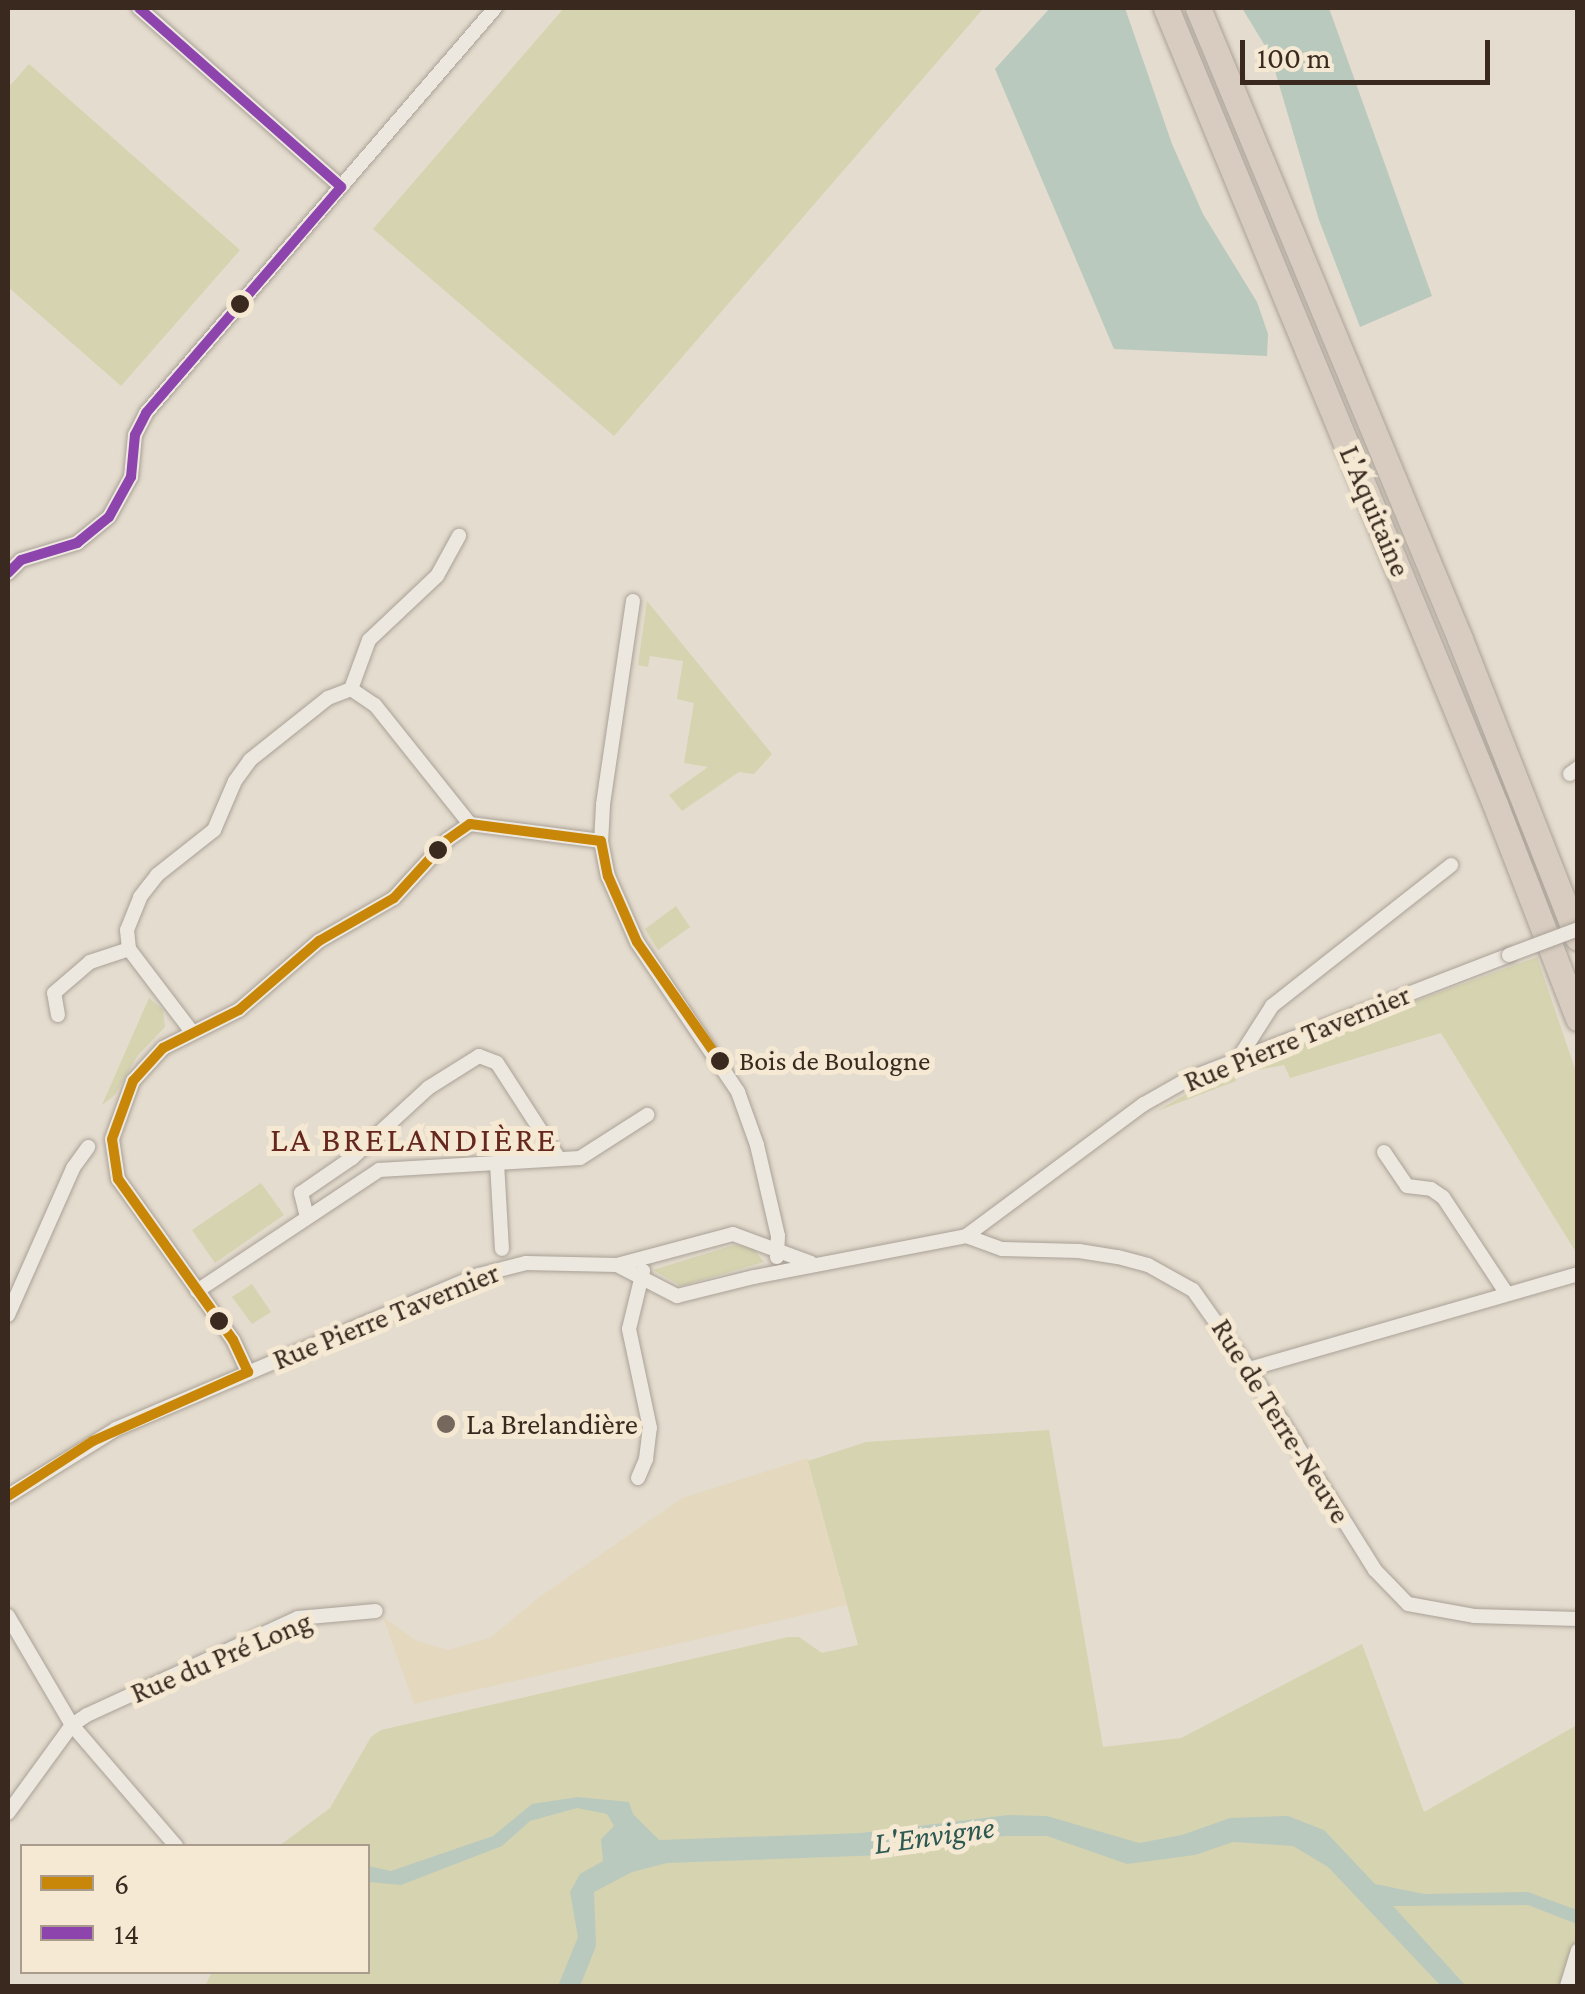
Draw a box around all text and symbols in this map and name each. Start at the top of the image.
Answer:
scale bar [1245,20,1495,82]
text: 100 m [1257,41,1331,74]
unlabelled marker [230,294,250,314]
street label: L'Aquitaine [1331,440,1419,582]
unlabelled marker [428,840,448,860]
street label: Rue Pierre Tavernier [1179,976,1415,1100]
place label: Bois de Boulogne [739,1044,930,1078]
marker: Bois de Boulogne [710,1051,730,1071]
district label: LA BRELANDIÈRE [270,1119,558,1161]
street label: Rue Pierre Tavernier [268,1254,504,1378]
unlabelled marker [209,1311,229,1331]
street label: Rue de Terre-Neuve [1204,1312,1358,1530]
place label: La Brelandière [466,1406,638,1442]
marker: La Brelandière [435,1413,457,1435]
street label: Rue du Pré Long [125,1603,317,1711]
water label: L'Envigne [871,1808,997,1862]
legend [20,1844,370,1974]
text: 6 [114,1867,129,1900]
text: 14 [114,1917,139,1950]

